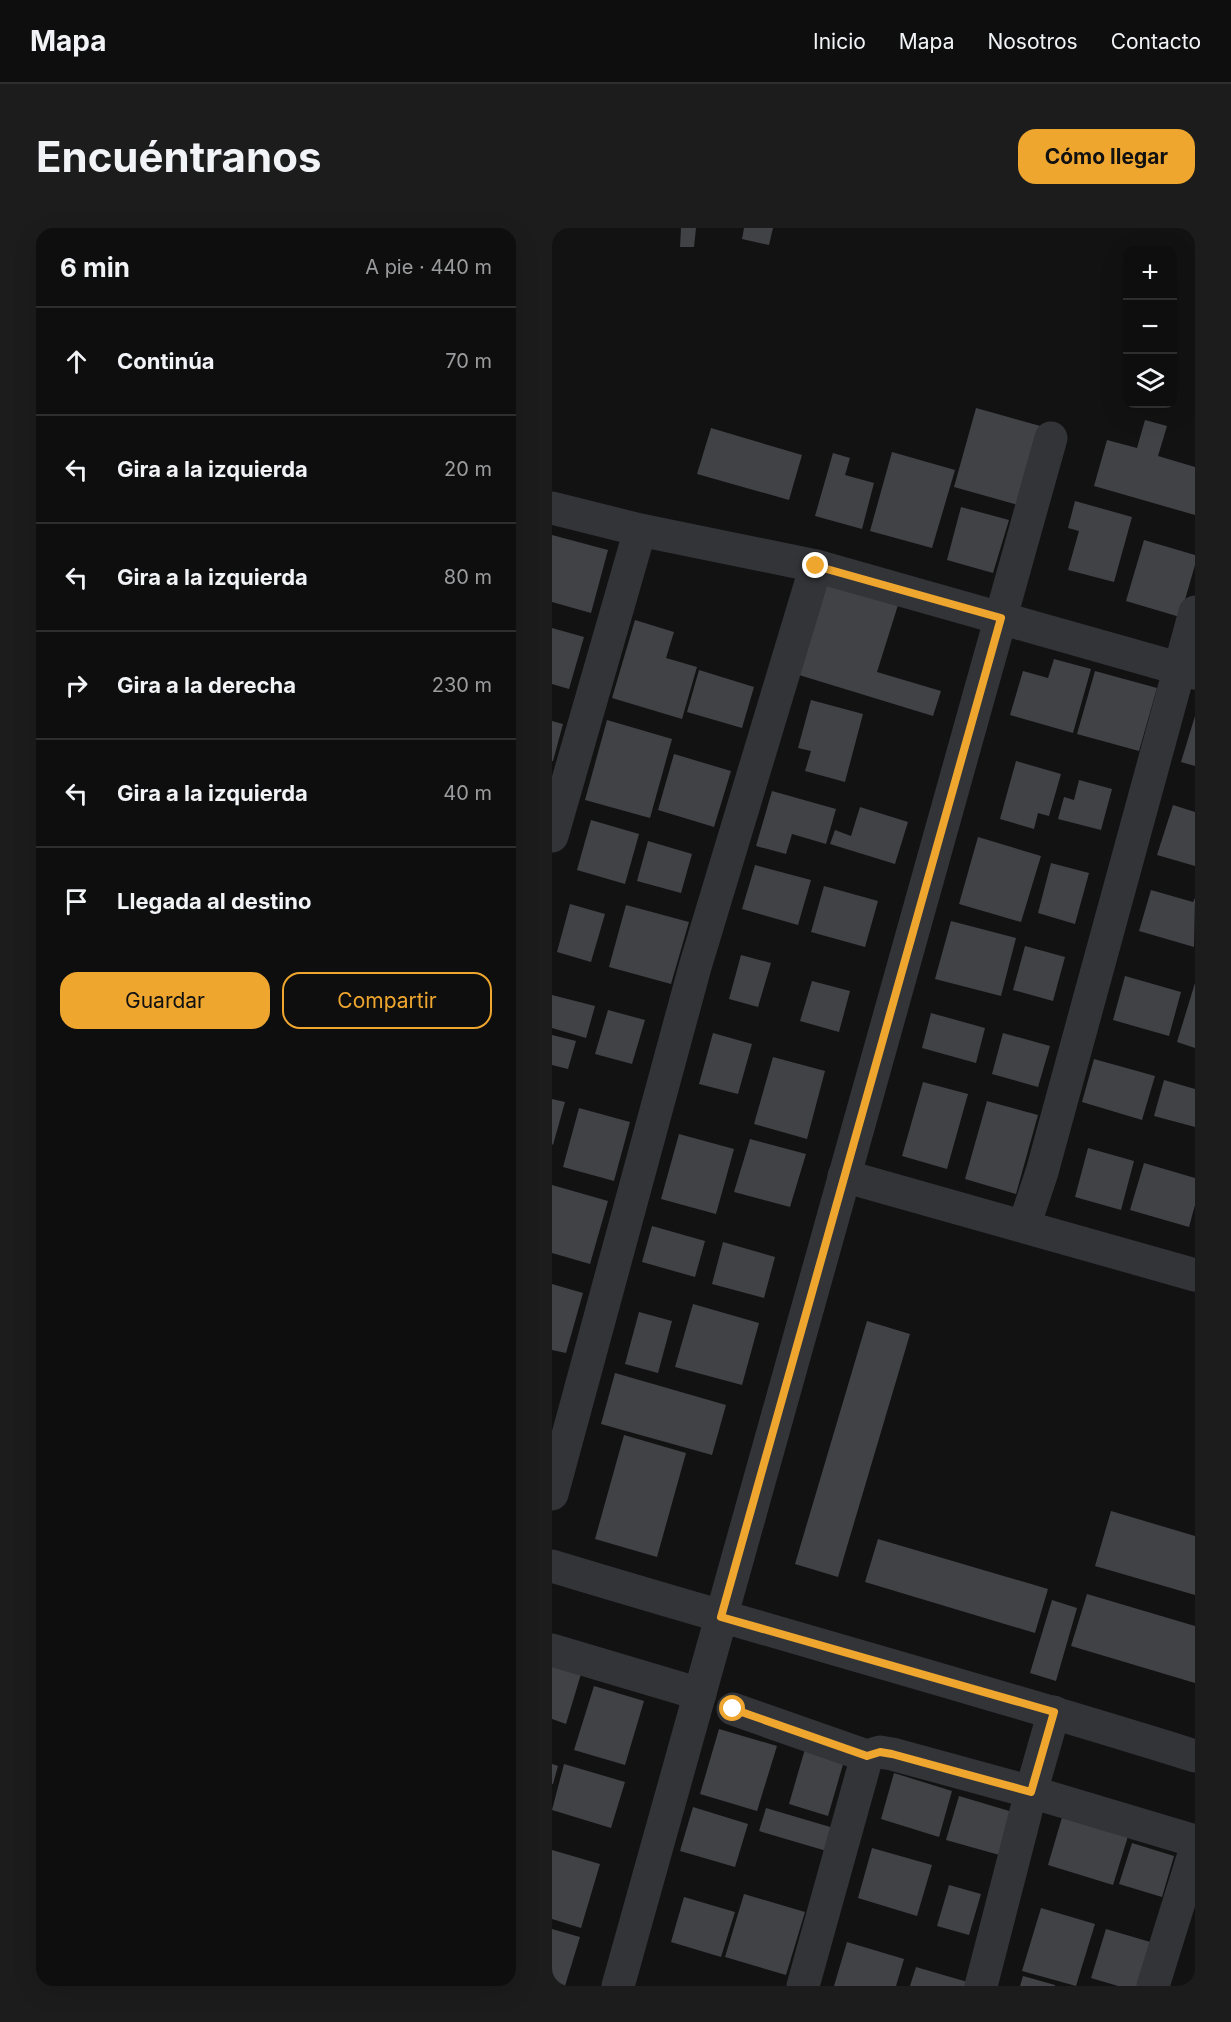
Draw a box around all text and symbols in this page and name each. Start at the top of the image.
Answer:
text: Mapa [30,24,107,58]
text: Inicio [813,29,866,54]
text: Mapa [899,29,954,54]
text: Nosotros [987,29,1078,54]
text: Contacto [1111,29,1201,54]
button: Cómo llegar [1018,129,1195,184]
text: Encuéntranos [36,131,321,182]
map controls [1123,246,1177,408]
button: + [1123,246,1177,300]
text: 6 min [60,252,130,283]
text: A pie · 440 m [365,255,492,279]
button: − [1123,300,1177,354]
icon: ahead [60,345,93,378]
text: Continúa [117,348,215,374]
text: 70 m [445,349,492,373]
button: layers [1123,354,1177,408]
icon: left [60,453,93,486]
text: Gira a la izquierda [117,456,308,482]
text: 20 m [444,457,492,481]
route end [802,552,828,578]
icon: left [60,561,93,594]
text: Gira a la izquierda [117,564,308,590]
text: 80 m [444,565,492,589]
icon: right [60,669,93,702]
text: Gira a la derecha [117,672,296,698]
text: 230 m [432,673,492,697]
icon: left [60,777,93,810]
text: Gira a la izquierda [117,780,308,806]
text: 40 m [443,781,492,805]
icon: arrive [60,885,93,918]
text: Llegada al destino [117,888,311,914]
button: Guardar [60,972,270,1029]
button: Compartir [282,972,492,1029]
route start [719,1695,745,1721]

